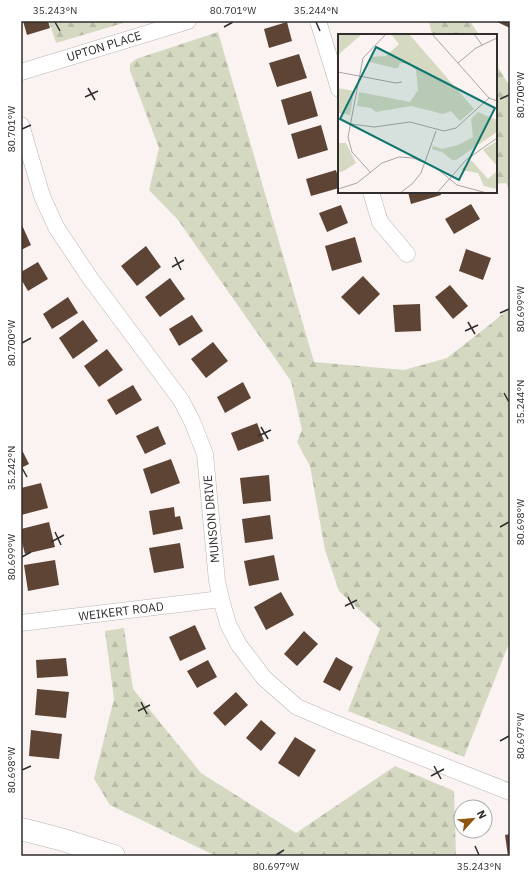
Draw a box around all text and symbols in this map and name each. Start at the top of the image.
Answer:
text: 35.243°N [33,4,77,17]
text: 80.701°W [210,4,256,17]
text: 35.244°N [294,4,338,17]
street label: UPTON PLACE [65,28,143,64]
inset map [338,34,497,193]
text: 80.700°W [514,72,527,118]
text: 80.701°W [5,106,18,152]
text: 80.699°W [514,286,527,332]
text: 80.700°W [5,320,18,366]
text: 35.244°N [514,380,527,424]
text: 35.242°N [5,446,18,490]
street label: MUNSON DRIVE [200,475,222,563]
text: 80.698°W [514,499,527,545]
text: 80.699°W [5,534,18,580]
street label: WEIKERT ROAD [77,598,165,624]
text: 80.697°W [514,713,527,759]
text: 80.698°W [5,747,18,793]
north arrow [453,799,493,839]
text: N [474,808,490,821]
text: 80.697°W [253,860,299,873]
text: 35.243°N [457,860,501,873]

